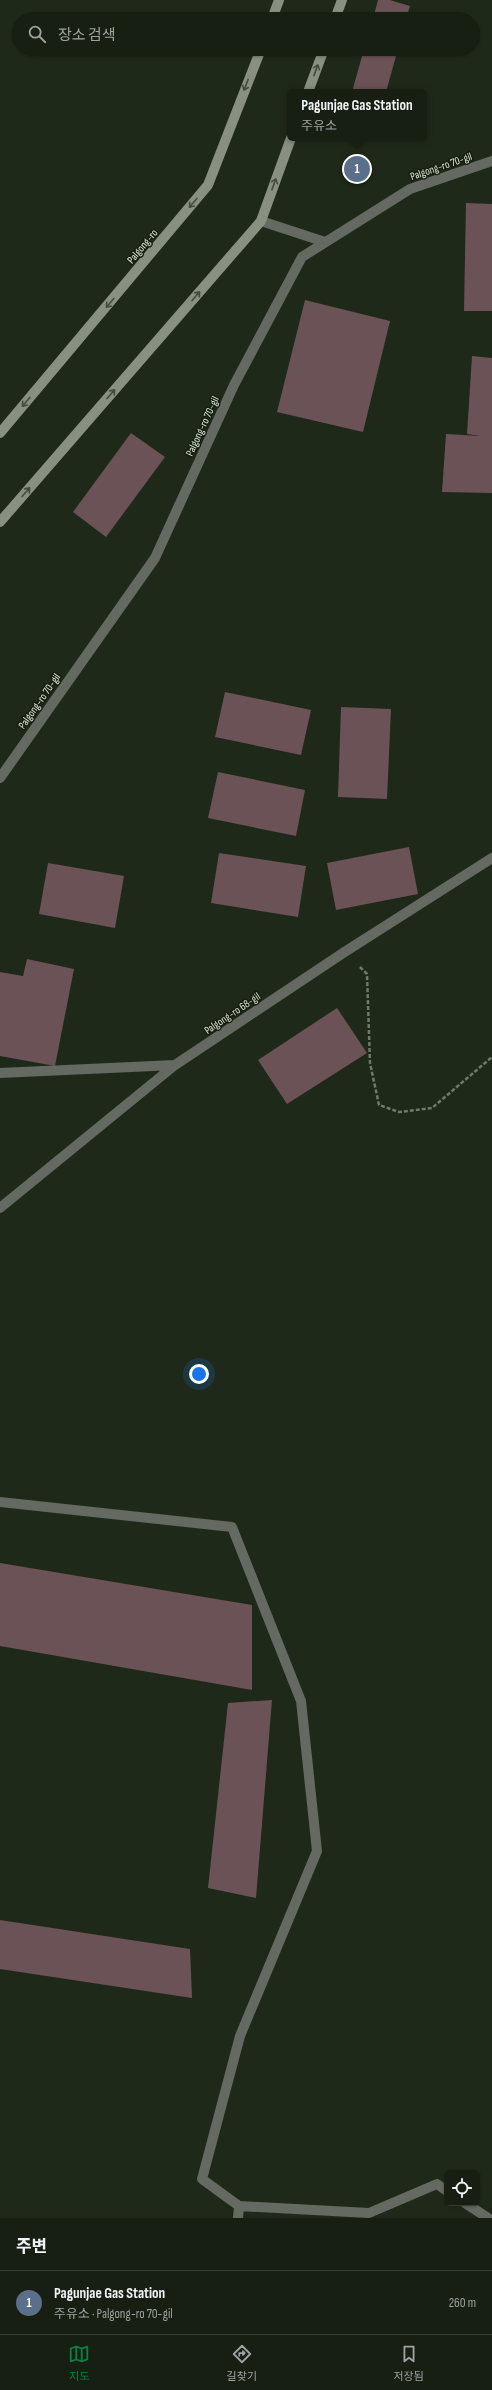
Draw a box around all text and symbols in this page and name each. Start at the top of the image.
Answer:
search box [12,12,480,56]
icon: search [26,23,48,45]
text: 장소 검색 [58,26,116,45]
one-way arrow [312,65,320,77]
one-way arrow [242,79,250,91]
popup [287,89,427,141]
text: Pagunjae Gas Station [301,96,413,115]
text: 주유소 [301,118,337,134]
street label: Palgong-ro 70-gil [409,150,474,183]
pin: 1 [344,154,370,184]
one-way arrow [271,178,279,190]
one-way arrow [189,197,198,208]
street label: Palgong-ro [124,226,161,266]
one-way arrow [191,290,200,301]
one-way arrow [105,297,114,308]
one-way arrow [106,389,115,399]
street label: Palgong-ro 70-gil [183,394,222,458]
one-way arrow [22,397,31,408]
one-way arrow [21,487,30,497]
street label: Palgong-ro 70-gil [16,671,63,731]
street label: Palgong-ro 68-gil [202,990,263,1037]
your location [189,1364,209,1384]
map controls [444,2170,480,2206]
button: locate [444,2170,480,2206]
text: 주변 [16,2237,47,2257]
text: Pagunjae Gas Station [54,2284,165,2303]
text: 1 [26,2295,32,2311]
text: 260 m [449,2295,476,2311]
text: 주유소 · Palgong-ro 70-gil [54,2306,173,2322]
tab: 지도 [68,2343,90,2383]
tab: 길찾기 [227,2343,257,2383]
tab: 저장됨 [393,2343,424,2383]

